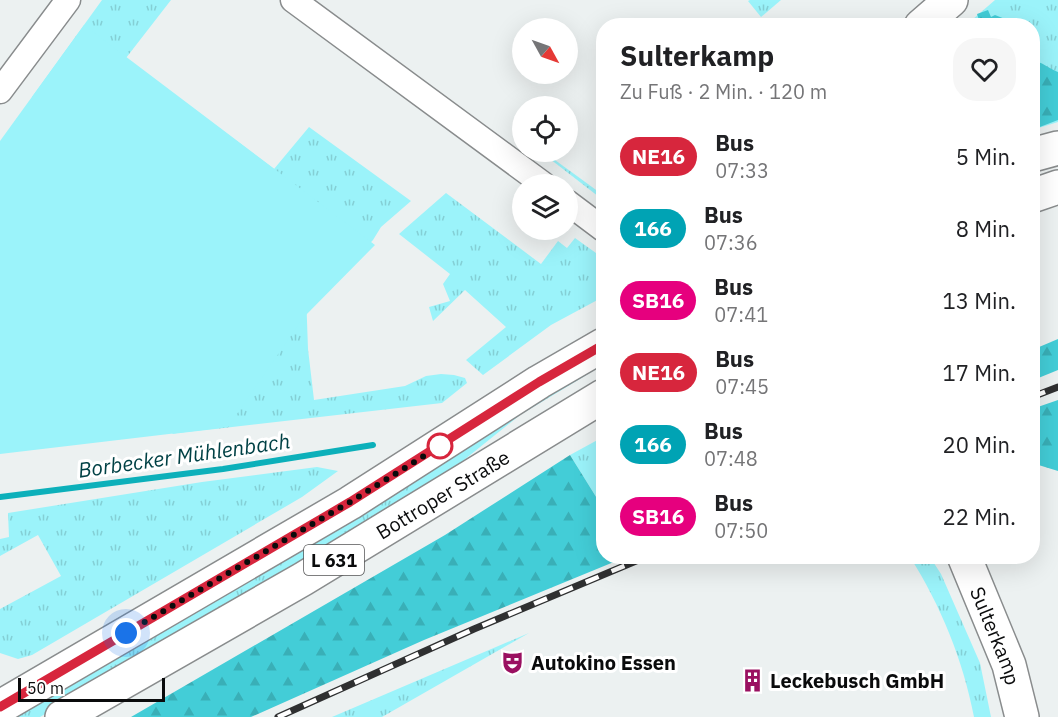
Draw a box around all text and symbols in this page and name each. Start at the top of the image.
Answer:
north arrow [512,18,578,84]
map controls [512,18,578,240]
text: Sulterkamp [620,37,774,74]
button: heart [953,38,1016,101]
text: Zu Fuß · 2 Min. · 120 m [620,78,827,105]
button: locate [512,96,578,162]
text: Bus [715,128,754,157]
text: NE16 [632,142,685,170]
text: 5 Min. [956,142,1016,171]
text: 07:33 [715,157,769,184]
button: layers [512,174,578,240]
text: Bus [704,200,743,229]
text: 166 [634,214,672,242]
text: 8 Min. [956,214,1016,243]
text: 07:36 [704,229,758,256]
text: Bus [714,272,753,301]
text: SB16 [632,286,684,314]
text: 13 Min. [943,286,1016,315]
text: 07:41 [714,301,768,328]
text: Bus [715,344,754,373]
text: NE16 [632,358,685,386]
text: 17 Min. [943,358,1016,387]
text: 07:45 [715,373,769,400]
text: Bus [704,416,743,445]
water label: Borbecker Mühlenbach [76,426,292,484]
text: 166 [634,430,672,458]
text: 20 Min. [943,430,1016,459]
unlabelled marker [427,433,453,459]
street label: Bottroper Straße [371,443,514,545]
text: 07:48 [704,445,758,472]
text: Bus [714,488,753,517]
text: SB16 [632,502,684,530]
text: 22 Min. [943,502,1016,531]
text: 07:50 [714,517,768,544]
road number: L 631 [304,545,364,575]
street label: Sulterkamp [965,582,1027,688]
your location [111,618,141,648]
theatre icon: Autokino Essen [500,649,526,675]
place label: Autokino Essen [531,649,676,676]
building icon: Leckebusch GmbH [739,667,765,693]
place label: Leckebusch GmbH [770,667,944,694]
scale bar [18,675,165,702]
text: 50 m [27,678,64,698]

